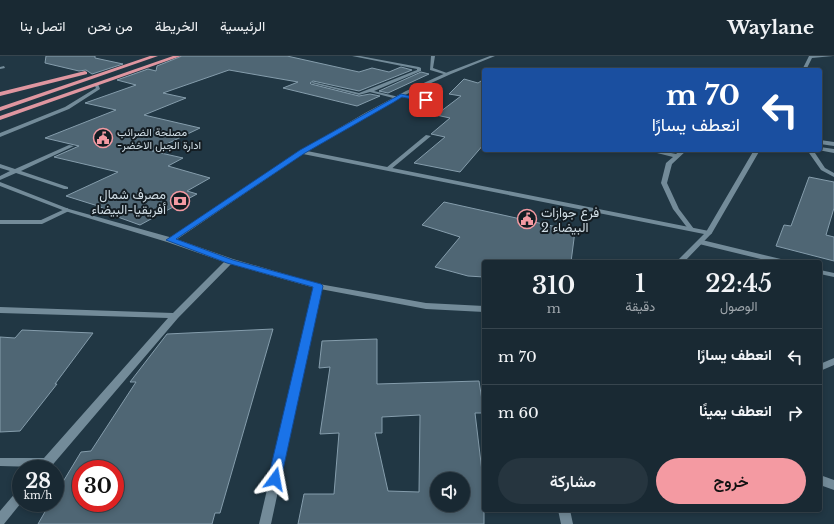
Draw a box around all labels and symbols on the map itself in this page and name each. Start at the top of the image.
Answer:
pin [409,83,443,117]
place label: مصلحة الضرائب -ادارة الجبل الاخضر [117,125,201,152]
public building icon: مصلحة الضرائب -ادارة الجبل الاخضر [92,127,114,149]
place label: مصرف شمال أفريقيا-البيضاء [92,186,166,218]
bank icon: مصرف شمال أفريقيا-البيضاء [169,190,191,212]
place label: فرع جوازات البيضاء 2 [541,204,599,236]
public building icon: فرع جوازات البيضاء 2 [516,208,538,230]
position arrow [254,458,296,500]
speed limit sign: 30 [72,460,124,512]

